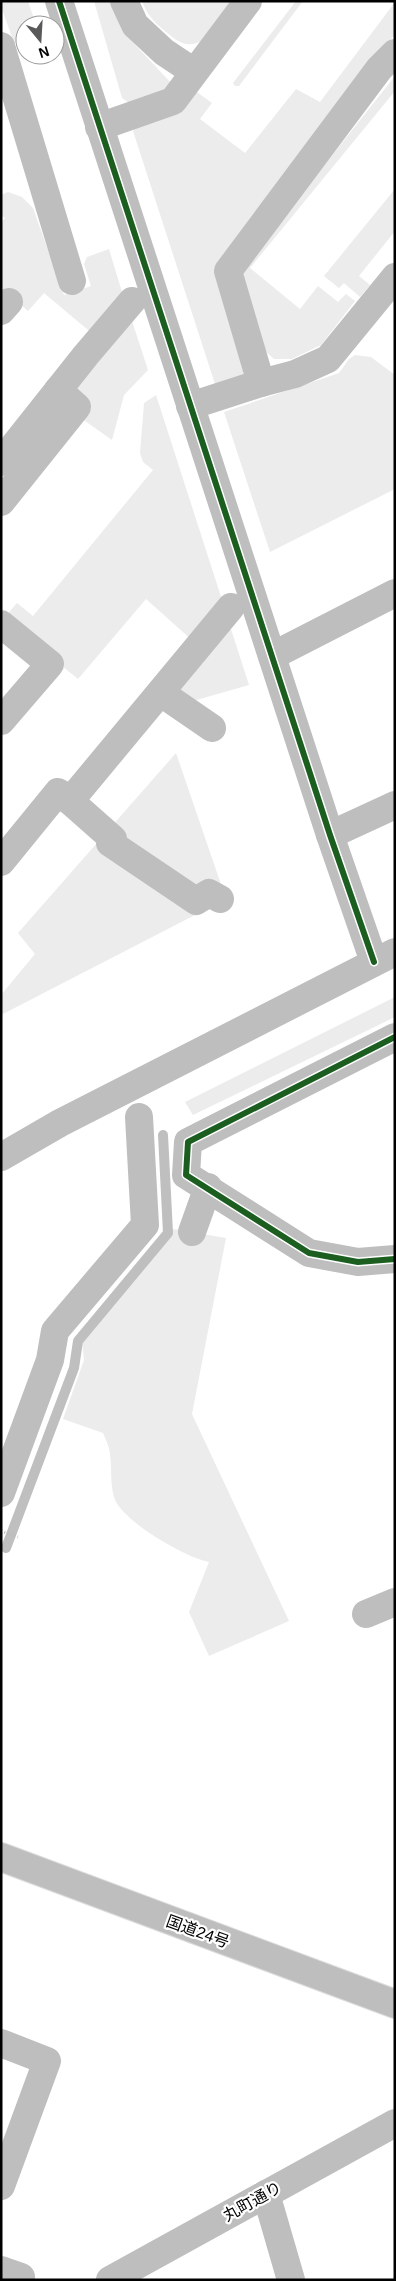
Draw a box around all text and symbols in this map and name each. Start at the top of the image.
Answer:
north arrow [15,15,65,65]
text: N [37,43,51,62]
street label: 国道24号 [164,1912,232,1951]
street label: 丸町通り [220,2178,284,2224]

